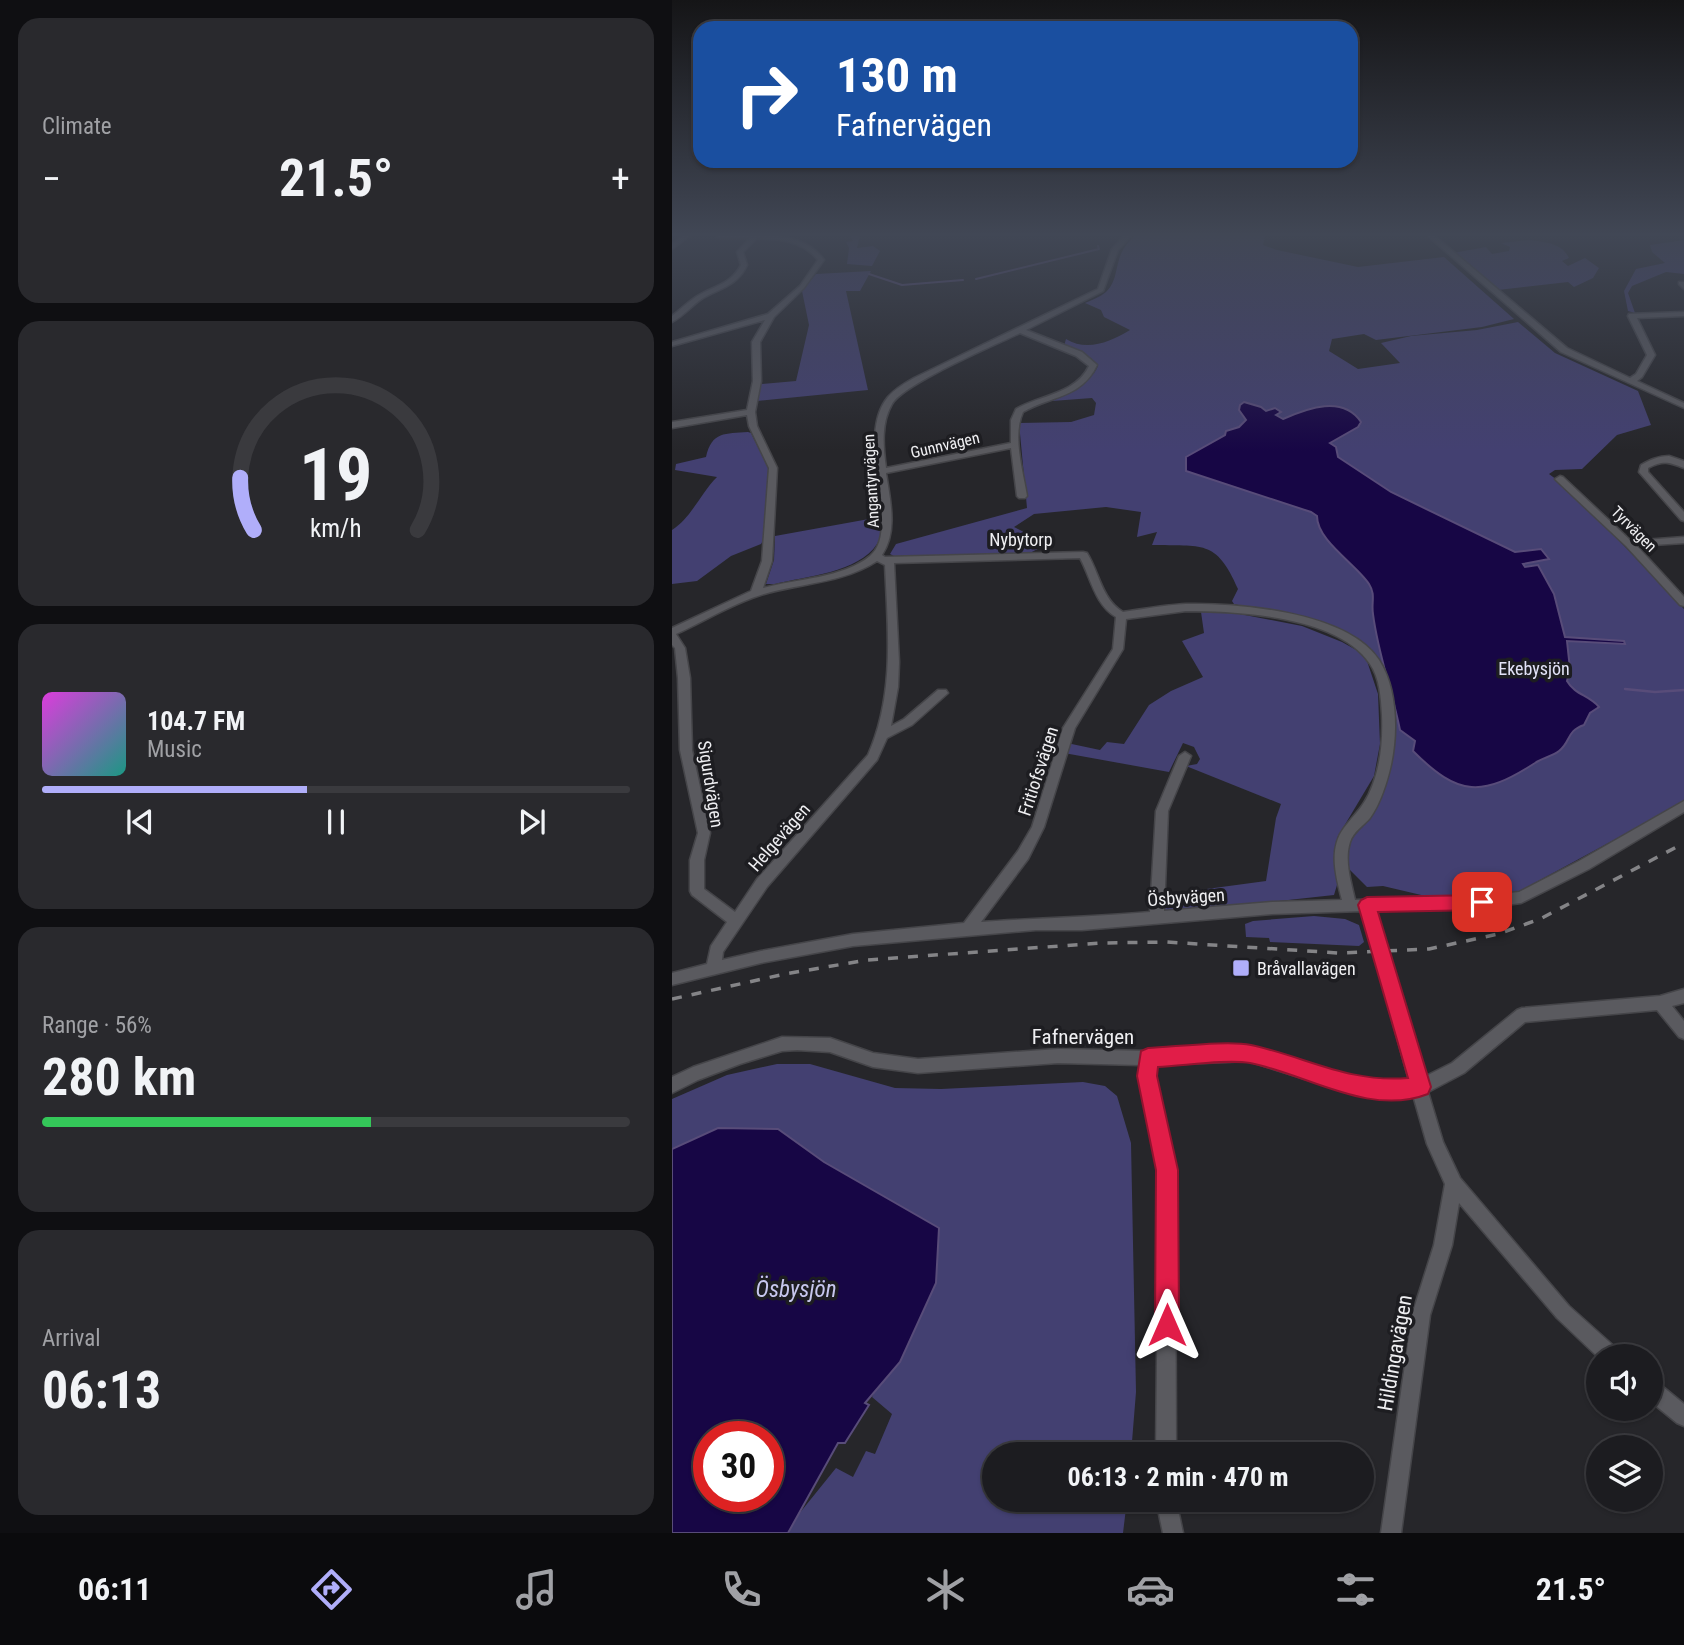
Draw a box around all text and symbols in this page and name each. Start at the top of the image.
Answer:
text: 130 m [836,47,958,104]
icon: right [721,49,812,140]
text: Fafnervägen [836,106,992,144]
text: Climate [42,113,112,140]
text: 21.5° [279,148,393,209]
text: − [42,157,61,201]
text: + [611,157,630,201]
street label: Gunnvägen [909,428,981,462]
text: 19 [299,432,373,518]
street label: Angantyrvägen [859,433,883,529]
street label: Tyrvägen [1607,502,1661,556]
text: km/h [310,513,362,542]
street label: Nybytorp [989,529,1053,550]
park label: Ekebysjön [1498,658,1570,679]
text: 104.7 FM [147,706,245,736]
street label: Fritiofsvägen [1014,724,1062,818]
text: Music [147,736,202,763]
street label: Sigurdvägen [694,739,728,829]
street label: Helgevägen [744,799,814,875]
icon: previous [121,803,159,841]
icon: pause [317,803,355,841]
icon: next [513,803,551,841]
pin [1452,872,1512,932]
icon: arrive [1463,883,1501,921]
street label: Ösbyvägen [1147,884,1225,910]
marker: Bråvallavägen [1231,958,1251,978]
place label: Bråvallavägen [1257,958,1356,979]
text: Range · 56% [42,1012,152,1039]
street label: Fafnervägen [1032,1025,1134,1049]
text: 280 km [42,1047,196,1108]
water label: Ösbysjön [756,1275,836,1303]
position arrow [1130,1288,1204,1362]
street label: Hildingavägen [1373,1293,1417,1413]
text: Arrival [42,1325,101,1352]
map controls [1586,1344,1663,1512]
button: sound [1586,1344,1663,1421]
text: 06:13 [42,1360,161,1421]
speed limit sign: 30 [693,1421,784,1512]
button: layers [1586,1435,1663,1512]
text: 06:13 · 2 min · 470 m [1068,1462,1288,1492]
icon: directions [307,1565,356,1614]
icon: music [512,1565,561,1614]
icon: phone [717,1565,766,1614]
icon: climate [921,1565,970,1614]
icon: car [1126,1565,1175,1614]
icon: filters [1331,1565,1380,1614]
text: 06:11 [78,1570,151,1608]
text: 21.5° [1536,1570,1606,1608]

